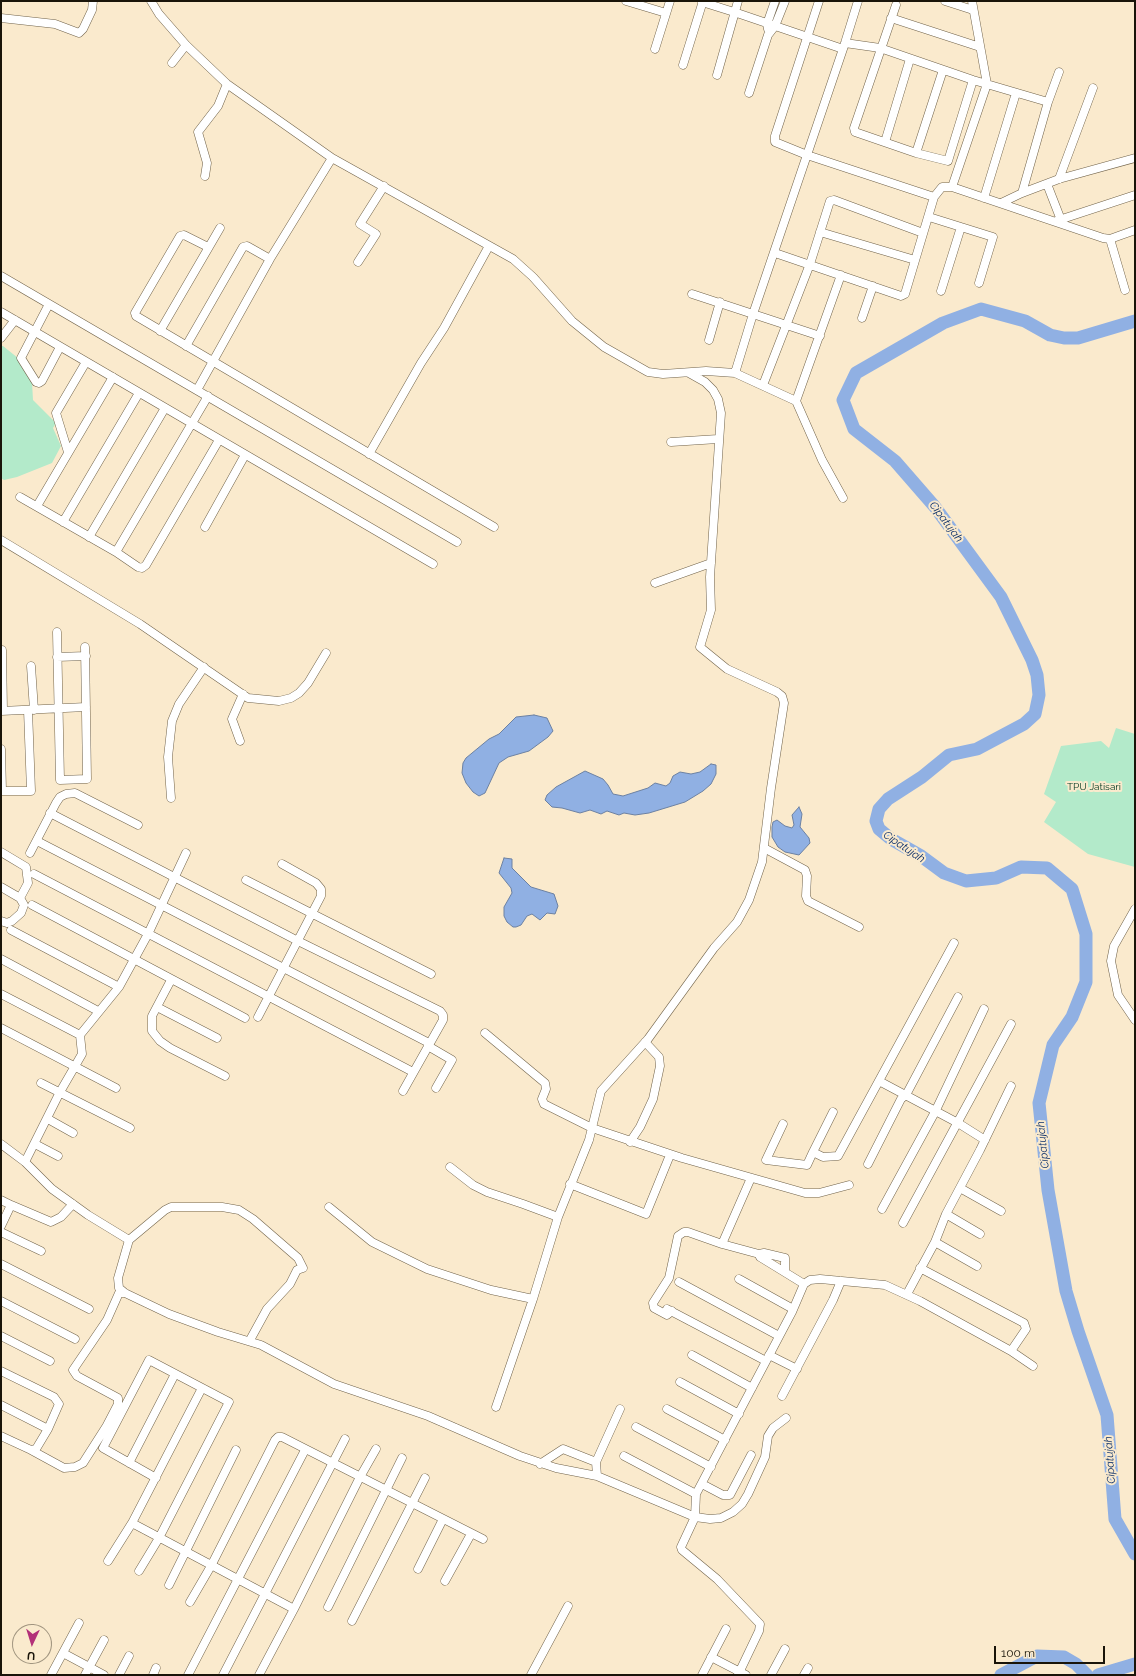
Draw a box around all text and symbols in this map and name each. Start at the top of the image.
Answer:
water label: Cipatujah [926,499,966,545]
park label: TPU Jatisari [1067,781,1121,793]
water label: Cipatujah [881,828,927,866]
water label: Cipatujah [1034,1121,1052,1169]
water label: Cipatujah [1102,1436,1118,1484]
north arrow [12,1624,52,1664]
scale bar [996,1638,1107,1664]
text: 100 m [1001,1646,1035,1660]
text: U [27,1649,36,1662]

